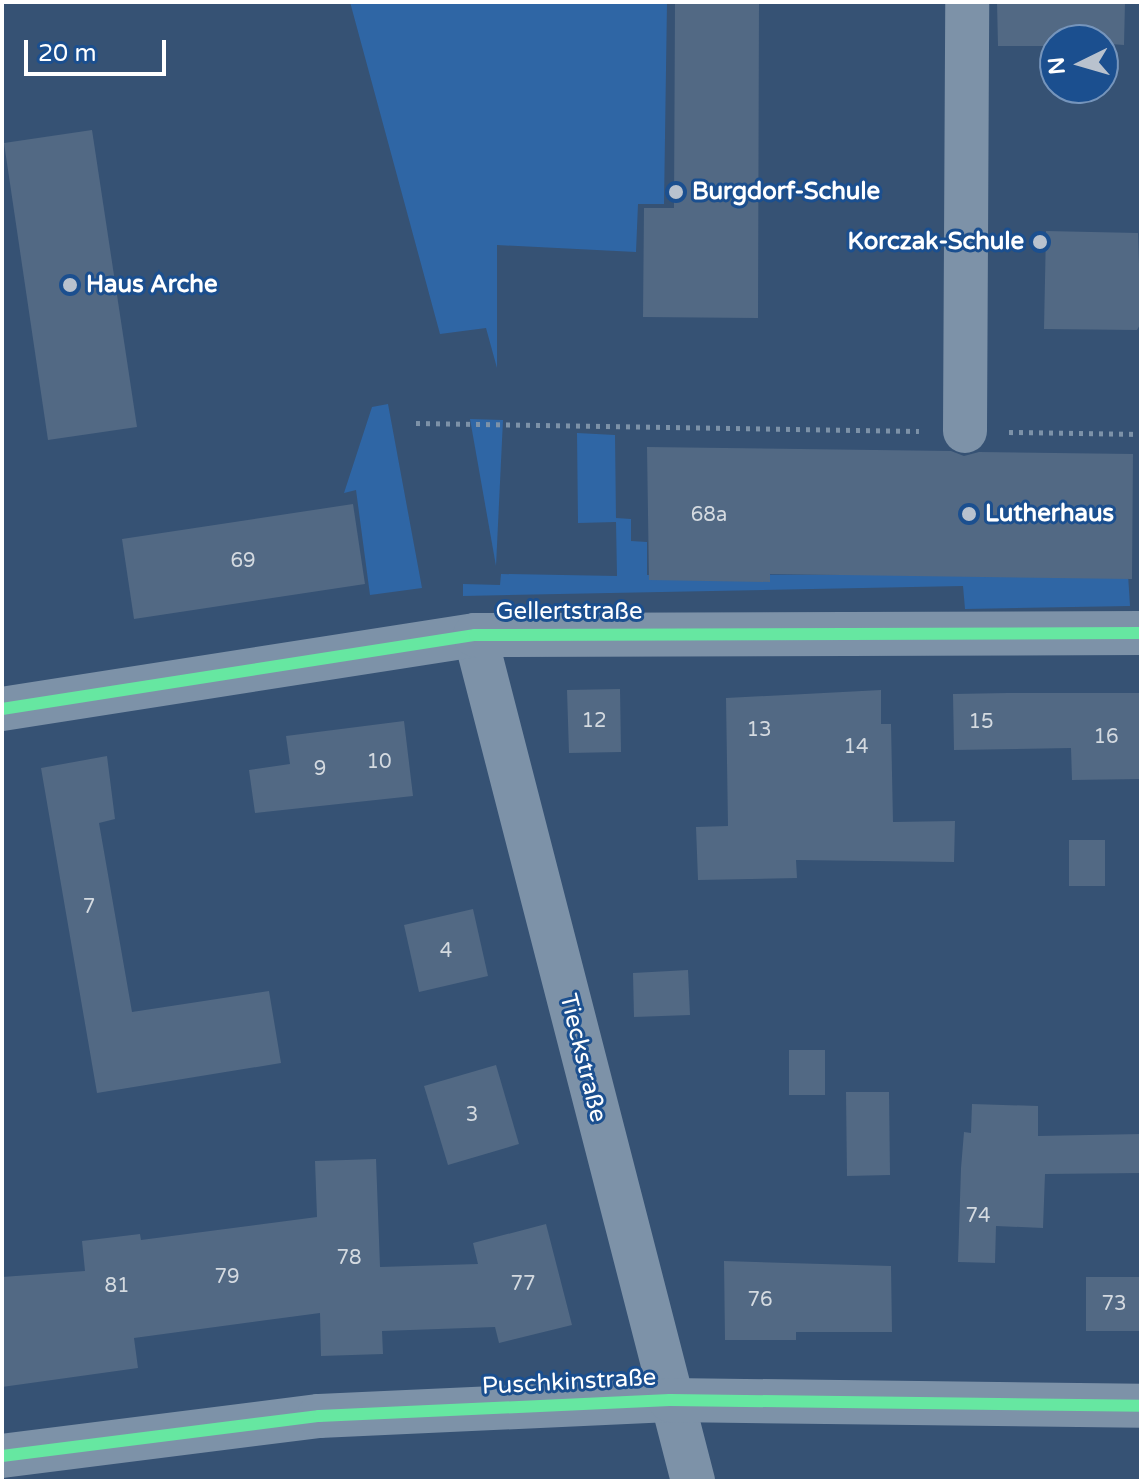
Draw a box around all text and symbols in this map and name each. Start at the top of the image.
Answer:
scale bar [28,24,170,74]
north arrow [1039,24,1119,104]
text: 20 m [38,39,96,68]
text: N [1043,56,1071,76]
place label: Burgdorf-Schule [692,178,880,206]
marker: Burgdorf-Schule [667,183,685,201]
place label: Korczak-Schule [848,228,1024,256]
marker: Korczak-Schule [1031,233,1049,251]
place label: Haus Arche [86,271,217,299]
marker: Haus Arche [61,276,79,294]
place label: Lutherhaus [985,500,1114,528]
house number: 68a [691,503,727,527]
marker: Lutherhaus [960,505,978,523]
house number: 69 [230,549,256,573]
street label: Gellertstraße [495,598,643,626]
house number: 12 [581,709,607,733]
house number: 15 [968,710,994,734]
house number: 13 [746,718,772,742]
house number: 16 [1093,725,1119,749]
house number: 14 [843,735,869,759]
house number: 10 [366,750,392,774]
house number: 9 [314,757,326,781]
house number: 7 [83,895,95,919]
house number: 4 [440,939,452,963]
street label: Tieckstraße [553,991,613,1125]
house number: 3 [466,1103,478,1127]
house number: 74 [965,1204,991,1228]
house number: 78 [336,1246,362,1270]
house number: 79 [214,1265,240,1289]
house number: 77 [510,1272,536,1296]
house number: 81 [104,1274,130,1298]
house number: 76 [747,1288,773,1312]
house number: 73 [1101,1292,1127,1316]
street label: Puschkinstraße [481,1363,657,1401]

